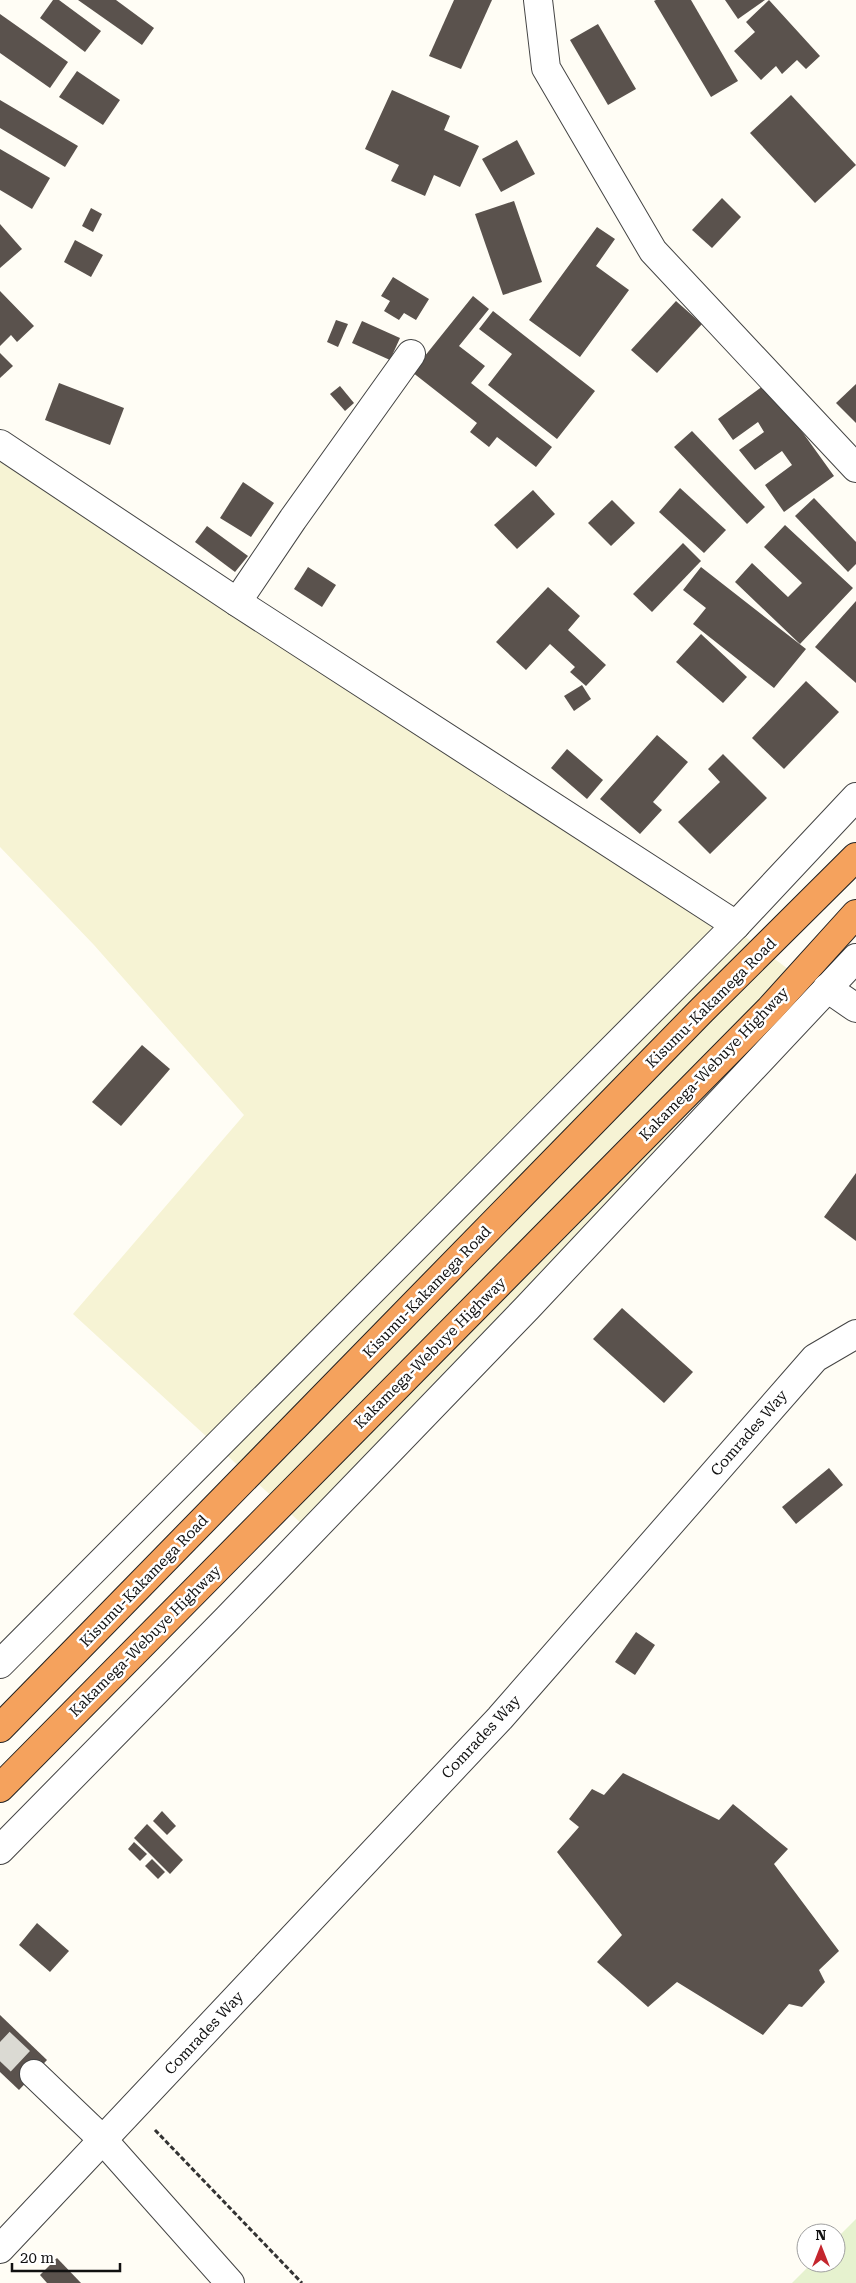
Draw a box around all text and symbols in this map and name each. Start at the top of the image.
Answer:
street label: Kisumu-Kakamega Road [642,934,780,1072]
street label: Kakamega-Webuye Highway [636,983,792,1145]
street label: Kisumu-Kakamega Road [359,1222,495,1362]
street label: Kakamega-Webuye Highway [351,1273,510,1432]
street label: Comrades Way [707,1386,791,1480]
street label: Kisumu-Kakamega Road [76,1511,212,1651]
street label: Kakamega-Webuye Highway [66,1561,225,1720]
street label: Comrades Way [438,1691,524,1783]
street label: Comrades Way [161,1987,247,2079]
north arrow [796,2223,846,2273]
text: N [816,2227,827,2243]
scale bar [12,2240,120,2272]
text: 20 m [20,2249,55,2267]

